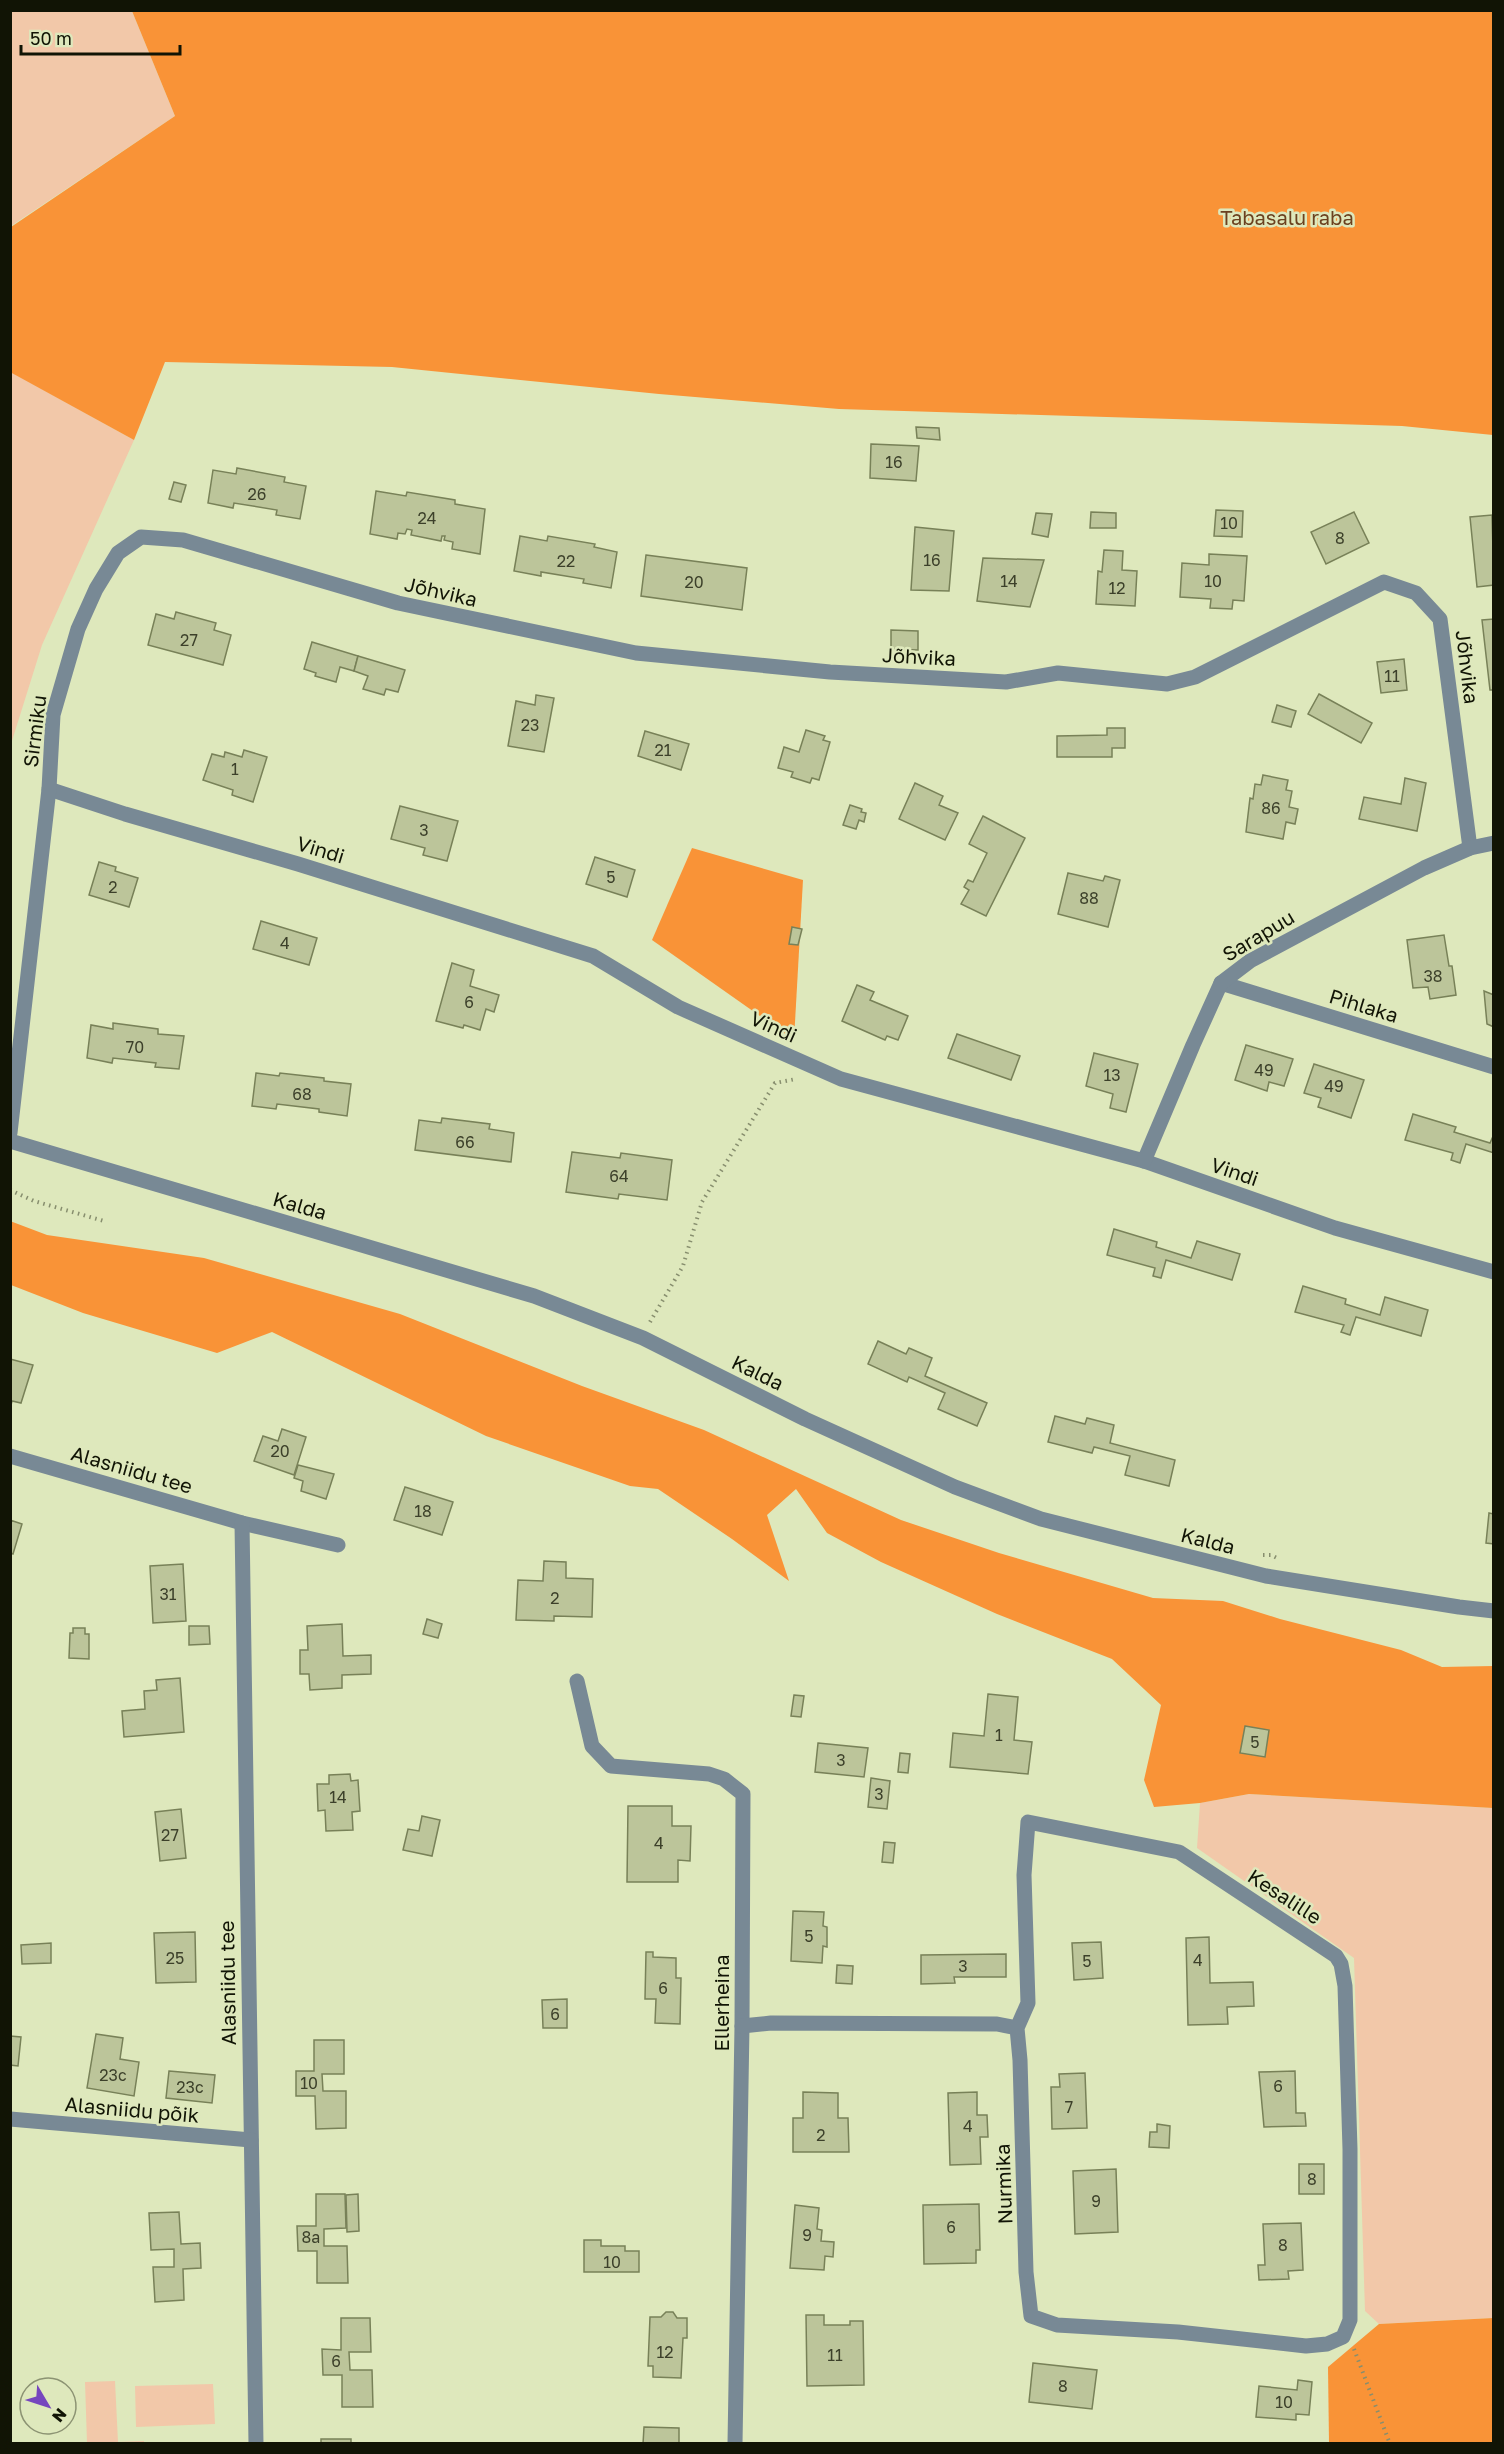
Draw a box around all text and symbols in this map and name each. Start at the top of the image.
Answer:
scale bar [21,18,180,56]
text: 50 m [30,27,72,49]
park label: Tabasalu raba [1220,205,1354,229]
house number: 16 [885,452,903,472]
house number: 26 [248,484,266,504]
house number: 24 [417,508,437,528]
house number: 10 [1220,513,1238,533]
house number: 8 [1335,528,1345,548]
house number: 16 [923,550,941,570]
house number: 22 [557,551,575,571]
street label: Jõhvika [402,571,480,611]
house number: 14 [1000,571,1018,591]
house number: 10 [1204,571,1222,591]
house number: 20 [684,572,704,592]
house number: 12 [1108,578,1126,598]
street label: Jõhvika [1452,629,1484,705]
house number: 27 [180,630,198,650]
street label: Jõhvika [881,642,957,670]
house number: 11 [1384,666,1400,686]
street label: Sirmiku [18,694,50,768]
house number: 23 [521,715,539,735]
house number: 21 [654,740,672,760]
house number: 1 [231,759,239,779]
house number: 86 [1261,798,1281,818]
house number: 3 [419,820,429,840]
street label: Vindi [294,830,348,868]
house number: 5 [606,867,616,887]
house number: 2 [108,877,118,897]
house number: 88 [1079,888,1099,908]
street label: Sarapuu [1218,904,1298,966]
house number: 4 [280,933,290,953]
house number: 38 [1423,966,1443,986]
street label: Pihlaka [1327,983,1401,1027]
house number: 6 [464,992,474,1012]
street label: Vindi [747,1005,801,1047]
house number: 70 [126,1037,144,1057]
house number: 49 [1254,1060,1274,1080]
house number: 13 [1103,1065,1121,1085]
house number: 49 [1324,1076,1344,1096]
house number: 68 [292,1084,312,1104]
house number: 66 [455,1132,475,1152]
street label: Vindi [1208,1152,1262,1190]
house number: 64 [609,1166,629,1186]
street label: Kalda [270,1186,330,1224]
street label: Kalda [728,1349,788,1395]
street label: Alasniidu tee [69,1440,195,1498]
house number: 20 [270,1441,290,1461]
house number: 18 [414,1501,432,1521]
street label: Kalda [1179,1522,1237,1558]
house number: 31 [159,1584,177,1604]
house number: 2 [550,1588,560,1608]
house number: 1 [995,1725,1003,1745]
house number: 5 [1250,1732,1260,1752]
house number: 3 [836,1750,846,1770]
house number: 3 [874,1784,884,1804]
house number: 14 [329,1787,347,1807]
house number: 27 [161,1825,179,1845]
house number: 4 [654,1833,664,1853]
street label: Kesalille [1244,1863,1326,1929]
street label: Alasniidu tee [214,1920,240,2046]
house number: 5 [804,1926,814,1946]
house number: 25 [166,1948,184,1968]
house number: 4 [1193,1950,1203,1970]
house number: 5 [1082,1951,1092,1971]
street label: Ellerheina [709,1954,733,2052]
house number: 3 [958,1956,968,1976]
house number: 6 [658,1978,668,1998]
house number: 6 [550,2004,560,2024]
house number: 23c [99,2065,127,2085]
house number: 10 [300,2073,318,2093]
house number: 6 [1273,2076,1283,2096]
house number: 23c [176,2077,204,2097]
street label: Alasniidu põik [64,2091,200,2127]
house number: 7 [1065,2097,1073,2117]
house number: 4 [963,2116,973,2136]
house number: 2 [816,2125,826,2145]
street label: Nurmika [990,2143,1016,2225]
house number: 8 [1307,2169,1317,2189]
house number: 9 [1091,2191,1101,2211]
house number: 6 [946,2217,956,2237]
house number: 9 [802,2225,812,2245]
house number: 8a [302,2227,320,2247]
house number: 8 [1278,2235,1288,2255]
house number: 10 [603,2252,621,2272]
house number: 12 [656,2342,674,2362]
house number: 11 [827,2345,843,2365]
house number: 6 [331,2351,341,2371]
north arrow [18,2376,78,2436]
house number: 8 [1058,2376,1068,2396]
house number: 10 [1275,2392,1293,2412]
text: N [48,2404,71,2426]

